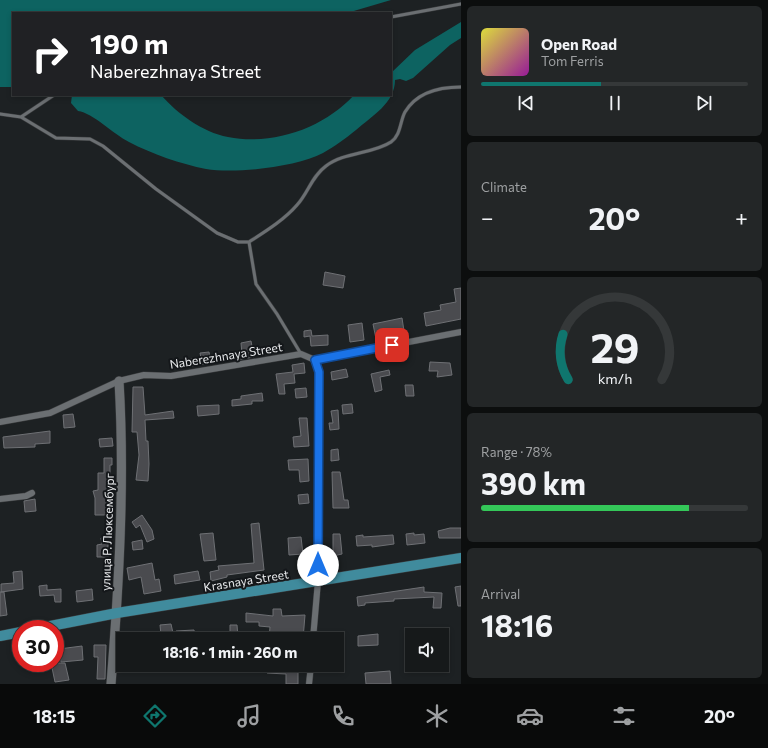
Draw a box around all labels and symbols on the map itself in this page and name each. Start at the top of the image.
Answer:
pin [375,328,409,362]
street label: Naberezhnaya Street [169,339,284,371]
street label: улица Р. Люксембург [98,473,116,591]
position arrow [297,544,339,586]
street label: Krasnaya Street [202,566,290,594]
speed limit sign: 30 [12,620,64,672]

